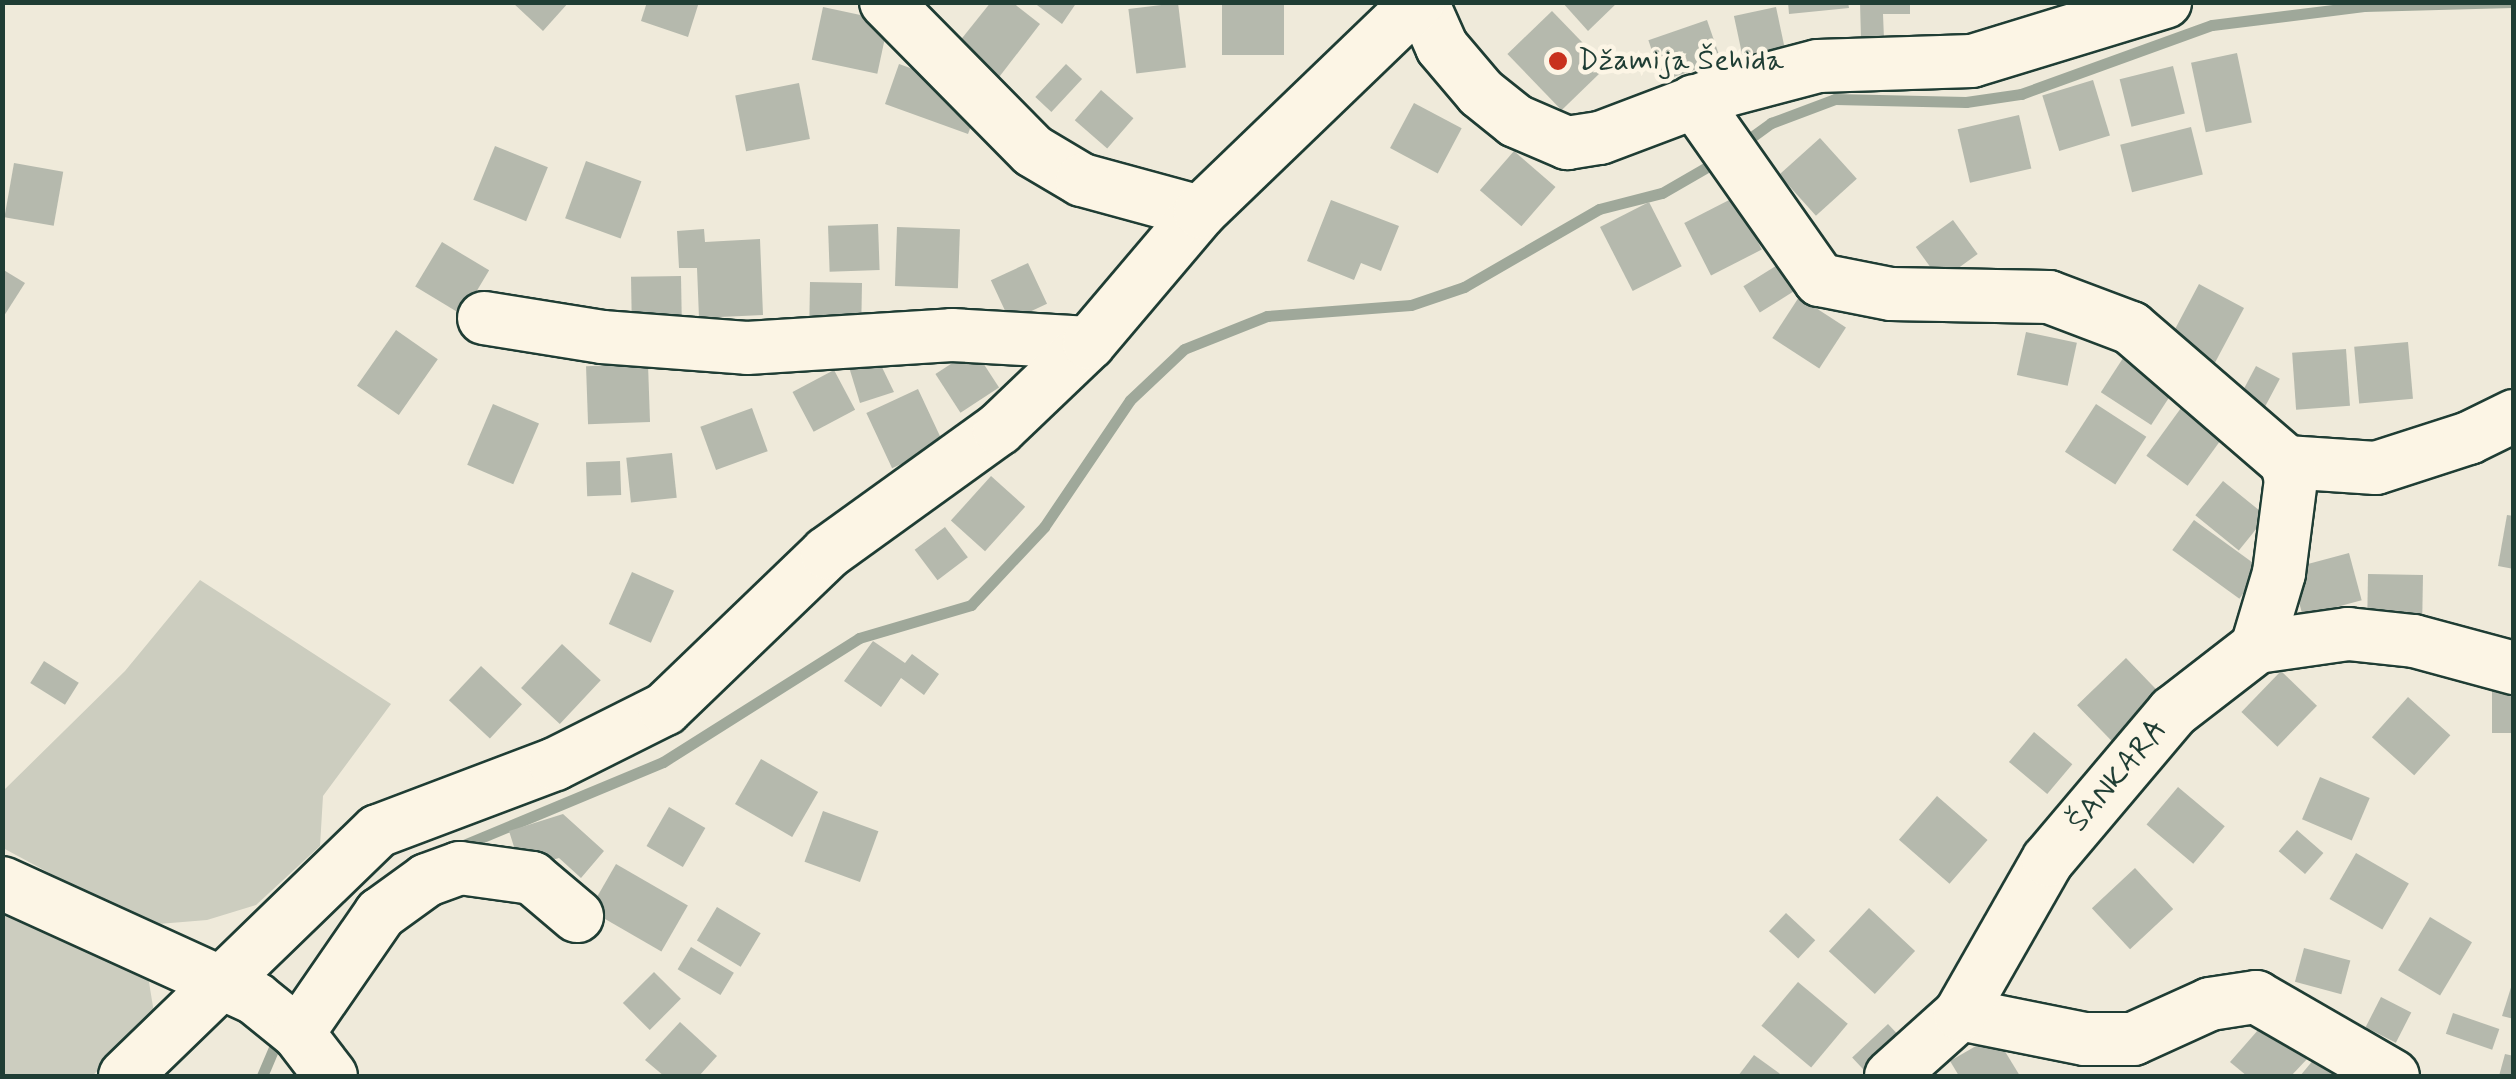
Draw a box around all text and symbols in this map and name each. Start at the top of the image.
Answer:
place label: Džamija Šehida [1578,43,1784,79]
marker: Džamija Šehida [1547,50,1569,72]
street label: ŠANKARA [2061,713,2175,839]

